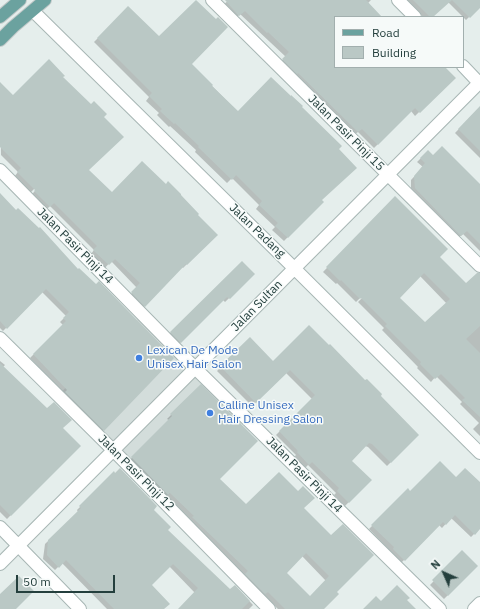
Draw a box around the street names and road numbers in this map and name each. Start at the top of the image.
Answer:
street label: Jalan Pasir Pinji 15 [305,92,387,174]
street label: Jalan Padang [226,201,288,261]
street label: Jalan Pasir Pinji 14 [34,205,116,287]
street label: Jalan Sultan [228,277,286,335]
street label: Jalan Pasir Pinji 12 [95,432,177,514]
street label: Jalan Pasir Pinji 14 [263,434,345,516]

